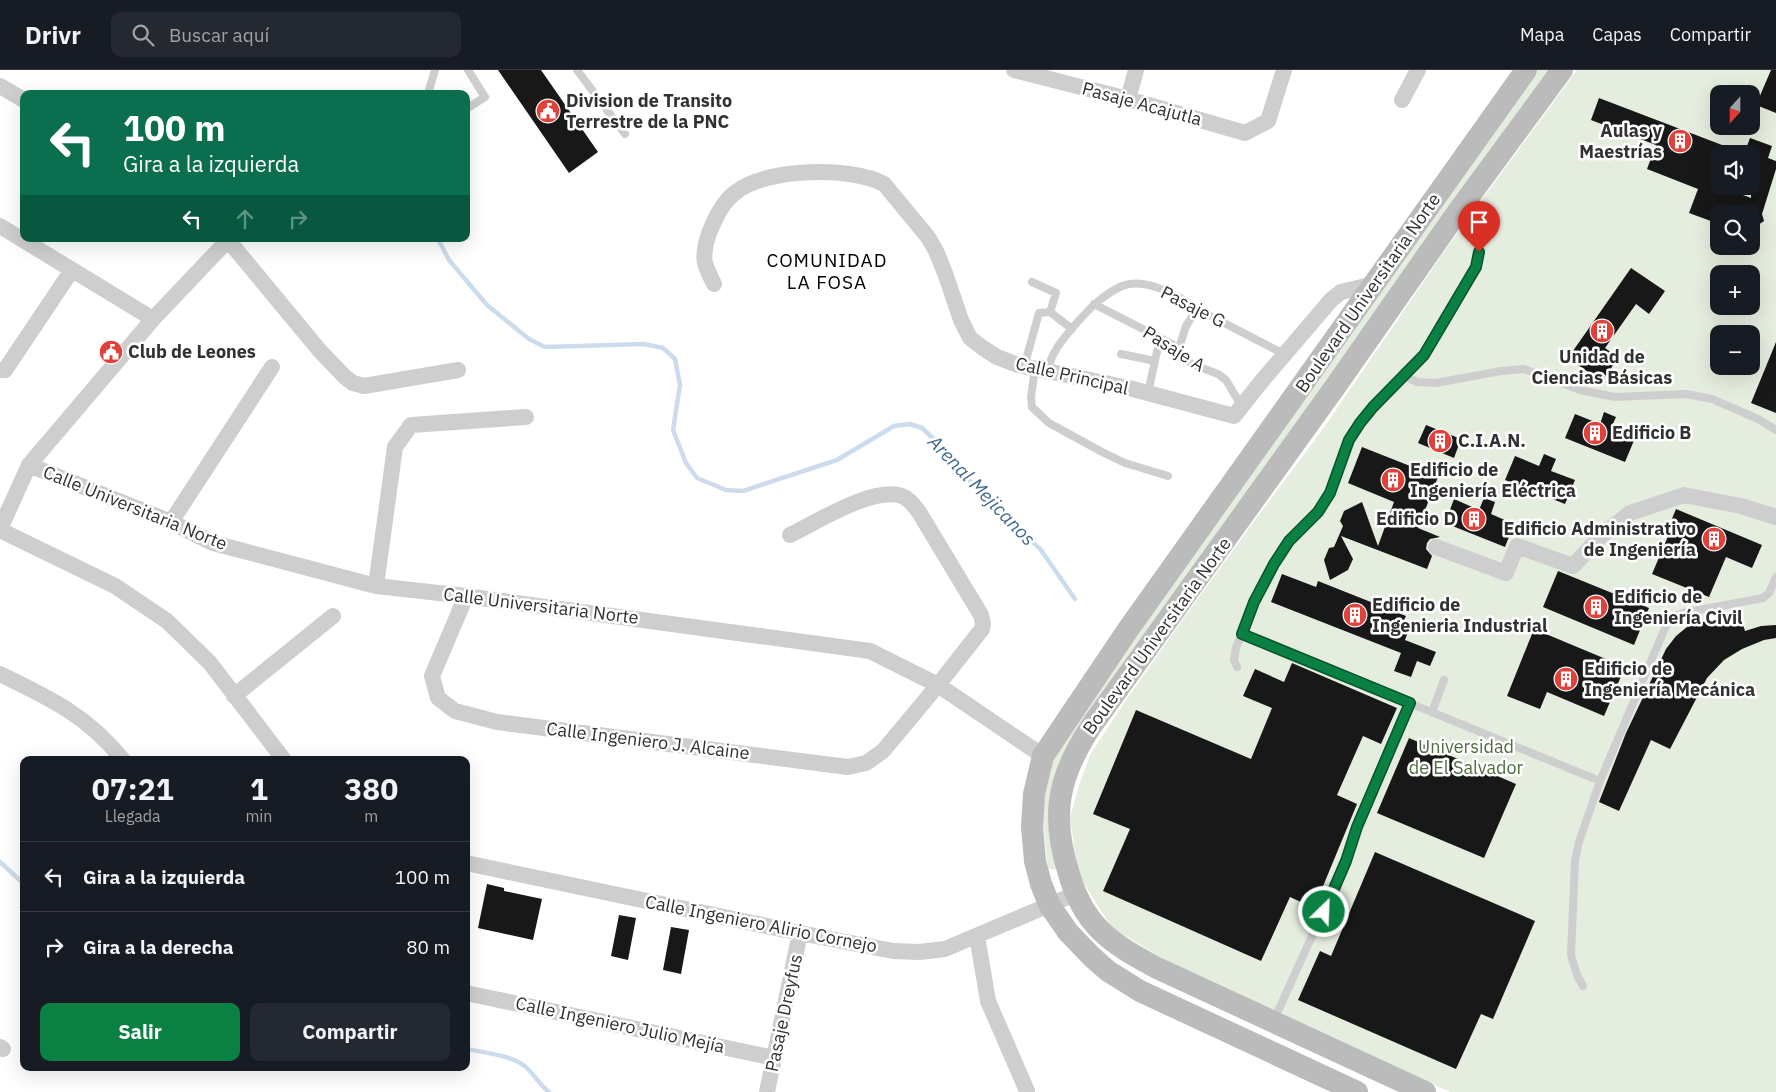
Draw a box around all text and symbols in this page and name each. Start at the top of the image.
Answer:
search box [111,12,461,57]
text: Drivr [25,19,81,51]
icon: search [129,21,157,49]
text: Buscar aquí [169,23,269,47]
text: Mapa [1520,23,1564,46]
text: Capas [1592,23,1642,46]
text: Compartir [1670,23,1751,46]
street label: Pasaje Acajutla [1080,76,1205,131]
north arrow [1710,85,1760,135]
map controls [1710,85,1760,375]
place label: Division de Transito Terrestre de la PNC [566,89,732,133]
public building icon: Division de Transito Terrestre de la PNC [535,98,561,124]
text: 100 m [123,105,226,151]
icon: left [40,110,105,175]
place label: Aulas y Maestrías [1579,119,1662,163]
building icon: Aulas y Maestrías [1667,128,1693,154]
button: sound [1710,145,1760,195]
text: Gira a la izquierda [123,149,299,178]
street label: Boulevard Universitaria Norte [1290,189,1445,397]
pin [1458,201,1500,252]
icon: left [178,205,206,233]
icon: ahead [231,205,259,233]
icon: right [284,205,312,233]
button: search [1710,205,1760,255]
icon: arrive [1465,208,1493,236]
district label: COMUNIDAD LA FOSA [767,248,887,294]
button: + [1710,265,1760,315]
street label: Pasaje G [1157,280,1230,333]
building icon: Unidad de Ciencias Básicas [1589,318,1615,344]
street label: Pasaje A [1139,321,1210,377]
button: − [1710,325,1760,375]
public building icon: Club de Leones [98,339,124,365]
place label: Club de Leones [128,340,256,363]
place label: Unidad de Ciencias Básicas [1532,345,1672,389]
street label: Calle Principal [1013,351,1131,400]
building icon: Edificio B [1582,420,1608,446]
place label: Edificio B [1612,421,1691,444]
building icon: C.I.A.N. [1427,428,1453,454]
water label: Arenal Mejicanos [922,429,1041,550]
place label: C.I.A.N. [1458,429,1526,452]
place label: Edificio de Ingeniería Eléctrica [1410,458,1576,502]
street label: Calle Universitaria Norte [40,460,231,555]
building icon: Edificio de Ingeniería Eléctrica [1380,467,1406,493]
building icon: Edificio D [1461,506,1487,532]
place label: Edificio D [1376,507,1456,530]
place label: Edificio Administrativo de Ingeniería [1504,517,1696,561]
building icon: Edificio Administrativo de Ingeniería [1701,526,1727,552]
street label: Boulevard Universitaria Norte [1077,533,1236,739]
street label: Calle Universitaria Norte [442,582,640,629]
place label: Edificio de Ingeniería Civil [1614,585,1743,629]
place label: Edificio de Ingenieria Industrial [1372,593,1548,637]
building icon: Edificio de Ingeniería Civil [1583,594,1609,620]
building icon: Edificio de Ingenieria Industrial [1342,602,1368,628]
place label: Edificio de Ingeniería Mecánica [1584,657,1755,701]
building icon: Edificio de Ingeniería Mecánica [1553,666,1579,692]
street label: Calle Ingeniero J. Alcaine [545,717,751,764]
park label: Universidad de El Salvador [1409,735,1524,779]
text: 07:21 [92,769,174,808]
text: 1 [250,769,268,808]
text: 380 [344,769,398,808]
text: Llegada [105,806,161,826]
text: min [245,806,272,826]
text: m [364,806,378,826]
icon: left [40,863,68,891]
text: Gira a la izquierda [83,865,245,889]
text: 100 m [395,865,450,889]
position arrow [1297,885,1349,937]
street label: Calle Ingeniero Alirio Cornejo [643,890,879,957]
icon: right [40,933,68,961]
text: Gira a la derecha [83,935,234,959]
text: 80 m [406,935,450,959]
street label: Pasaje Dreyfus [760,952,807,1074]
street label: Calle Ingeniero Julio Mejía [514,991,727,1058]
button: Salir [40,1003,240,1061]
button: Compartir [250,1003,450,1061]

